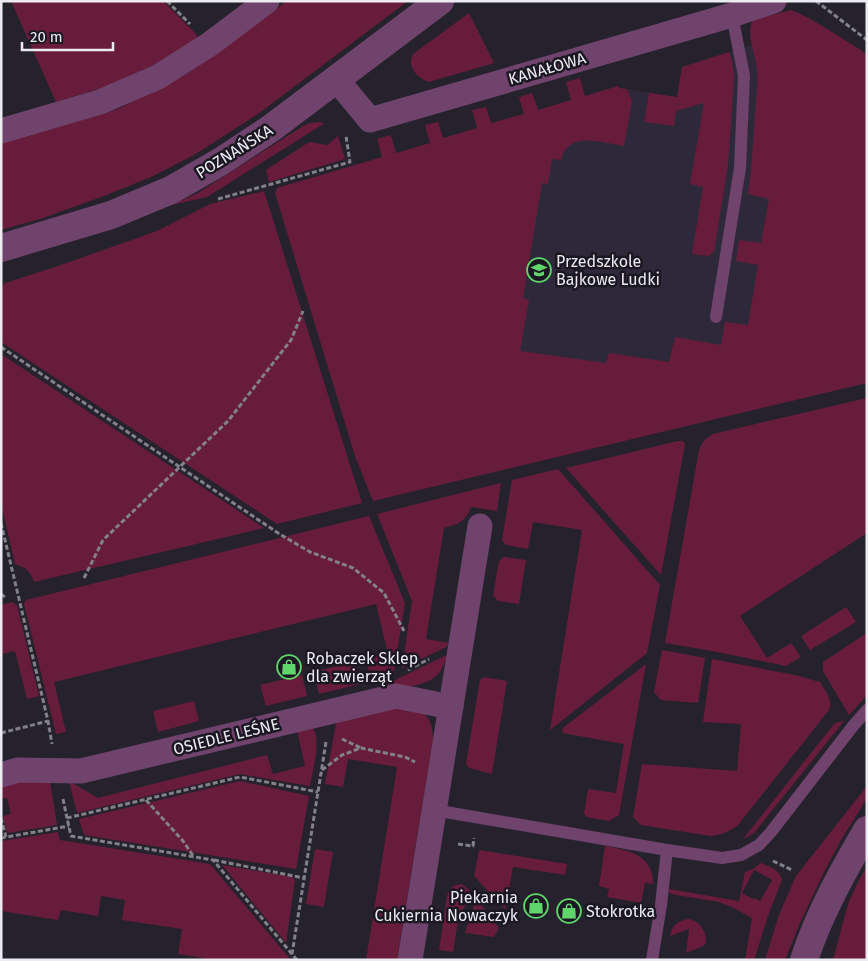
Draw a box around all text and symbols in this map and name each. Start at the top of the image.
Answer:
scale bar [22,20,114,52]
text: 20 m [30,28,63,46]
street label: KANAŁOWA [506,48,589,89]
street label: POZNAŃSKA [192,119,277,182]
place label: Przedszkole Bajkowe Ludki [556,252,660,289]
school or university icon: Przedszkole Bajkowe Ludki [526,257,552,283]
place label: Robaczek Sklep dla zwierząt [306,649,418,687]
shop icon: Robaczek Sklep dla zwierząt [276,654,302,680]
street label: OSIEDLE LEŚNE [171,713,281,759]
place label: Piekarnia Cukiernia Nowaczyk [375,888,519,925]
shop icon: Piekarnia Cukiernia Nowaczyk [523,893,549,919]
shop icon: Stokrotka [556,898,582,924]
place label: Stokrotka [586,902,655,921]

